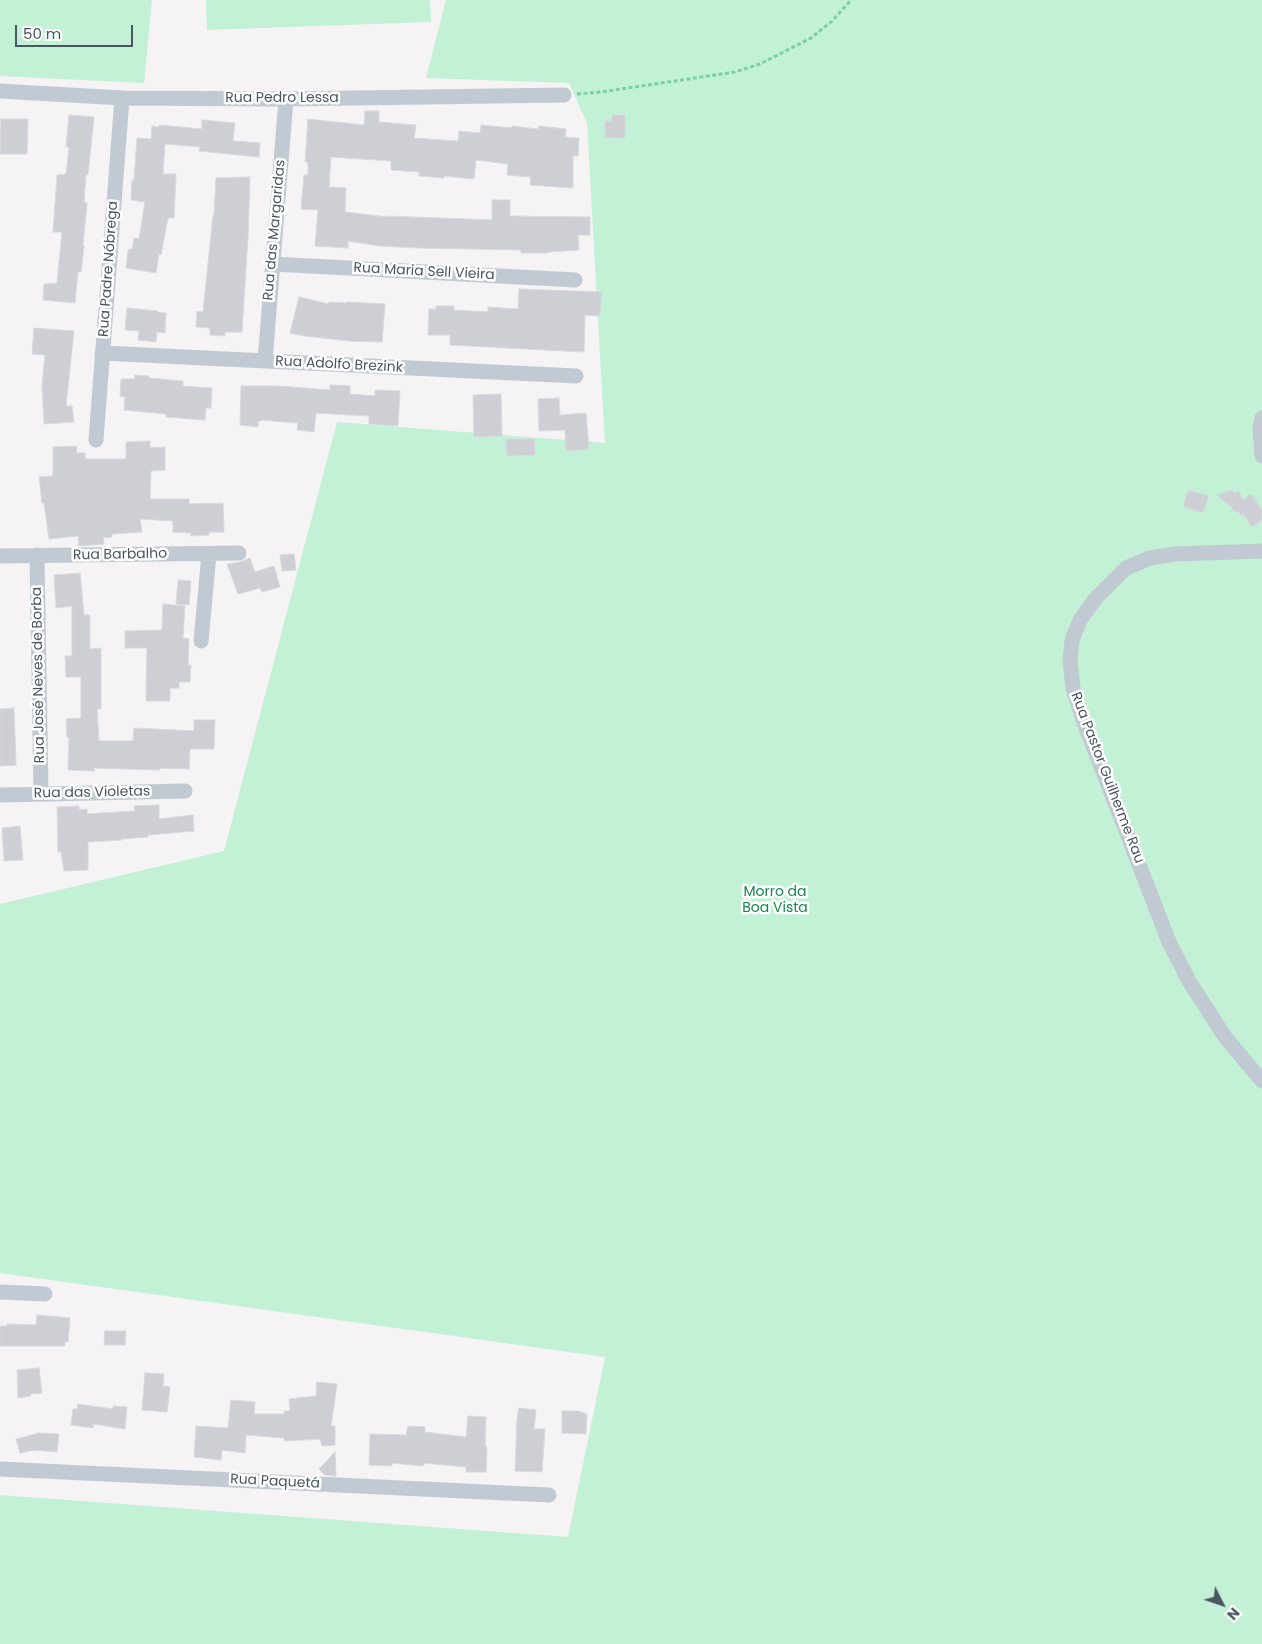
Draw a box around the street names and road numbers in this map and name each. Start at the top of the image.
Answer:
street label: Rua Pedro Lessa [225,90,339,106]
street label: Rua das Margaridas [260,159,290,301]
street label: Rua Padre Nóbrega [96,200,122,338]
street label: Rua Maria Sell Vieira [353,260,495,284]
street label: Rua Adolfo Brezink [275,353,403,377]
street label: Rua Barbalho [73,546,167,564]
street label: Rua José Neves de Borba [29,587,49,763]
street label: Rua Pastor Guilherme Rau [1067,690,1147,866]
street label: Rua das Violetas [34,784,150,802]
street label: Rua Paquetá [230,1471,320,1493]

